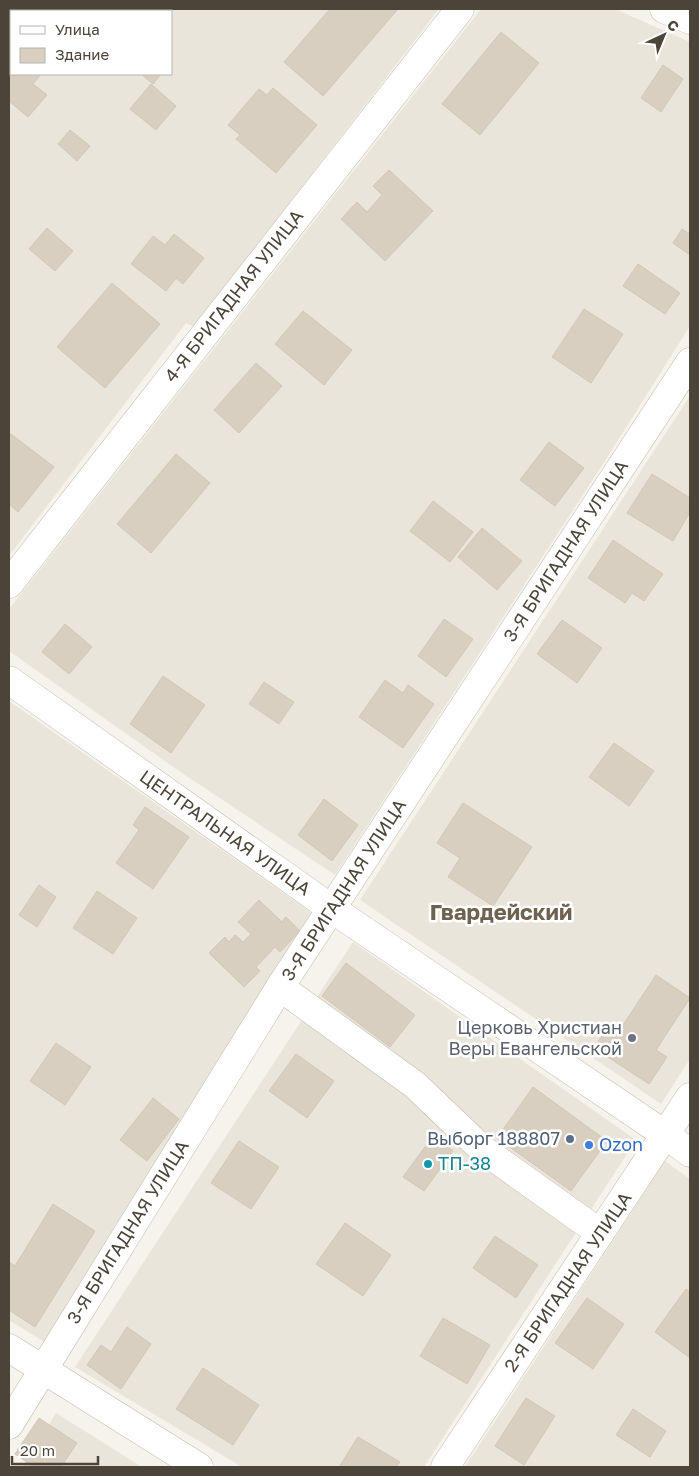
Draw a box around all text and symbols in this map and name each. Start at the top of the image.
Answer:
legend [10,10,172,75]
north arrow [639,10,689,60]
text: С [664,16,683,35]
text: Улица [55,20,100,38]
text: Здание [55,45,109,63]
street label: 4-Я БРИГАДНАЯ УЛИЦА [159,205,307,386]
street label: 3-Я БРИГАДНАЯ УЛИЦА [498,456,632,645]
street label: ЦЕНТРАЛЬНАЯ УЛИЦА [136,765,315,900]
street label: 3-Я БРИГАДНАЯ УЛИЦА [276,795,410,984]
district label: Гвардейский [430,898,572,925]
place label: Церковь Христиан Веры Евангельской [448,1016,622,1059]
marker: Церковь Христиан Веры Евангельской [626,1032,638,1044]
place label: Выборг 188807 [427,1127,560,1149]
marker: Выборг 188807 [564,1133,576,1145]
place label: Ozon [599,1133,643,1155]
street label: 3-Я БРИГАДНАЯ УЛИЦА [62,1136,193,1327]
marker: Ozon [583,1139,595,1151]
place label: ТП-38 [438,1152,491,1174]
marker: ТП-38 [422,1158,434,1170]
street label: 2-Я БРИГАДНАЯ УЛИЦА [499,1187,636,1375]
scale bar [12,1434,99,1466]
text: 20 m [20,1441,55,1459]

